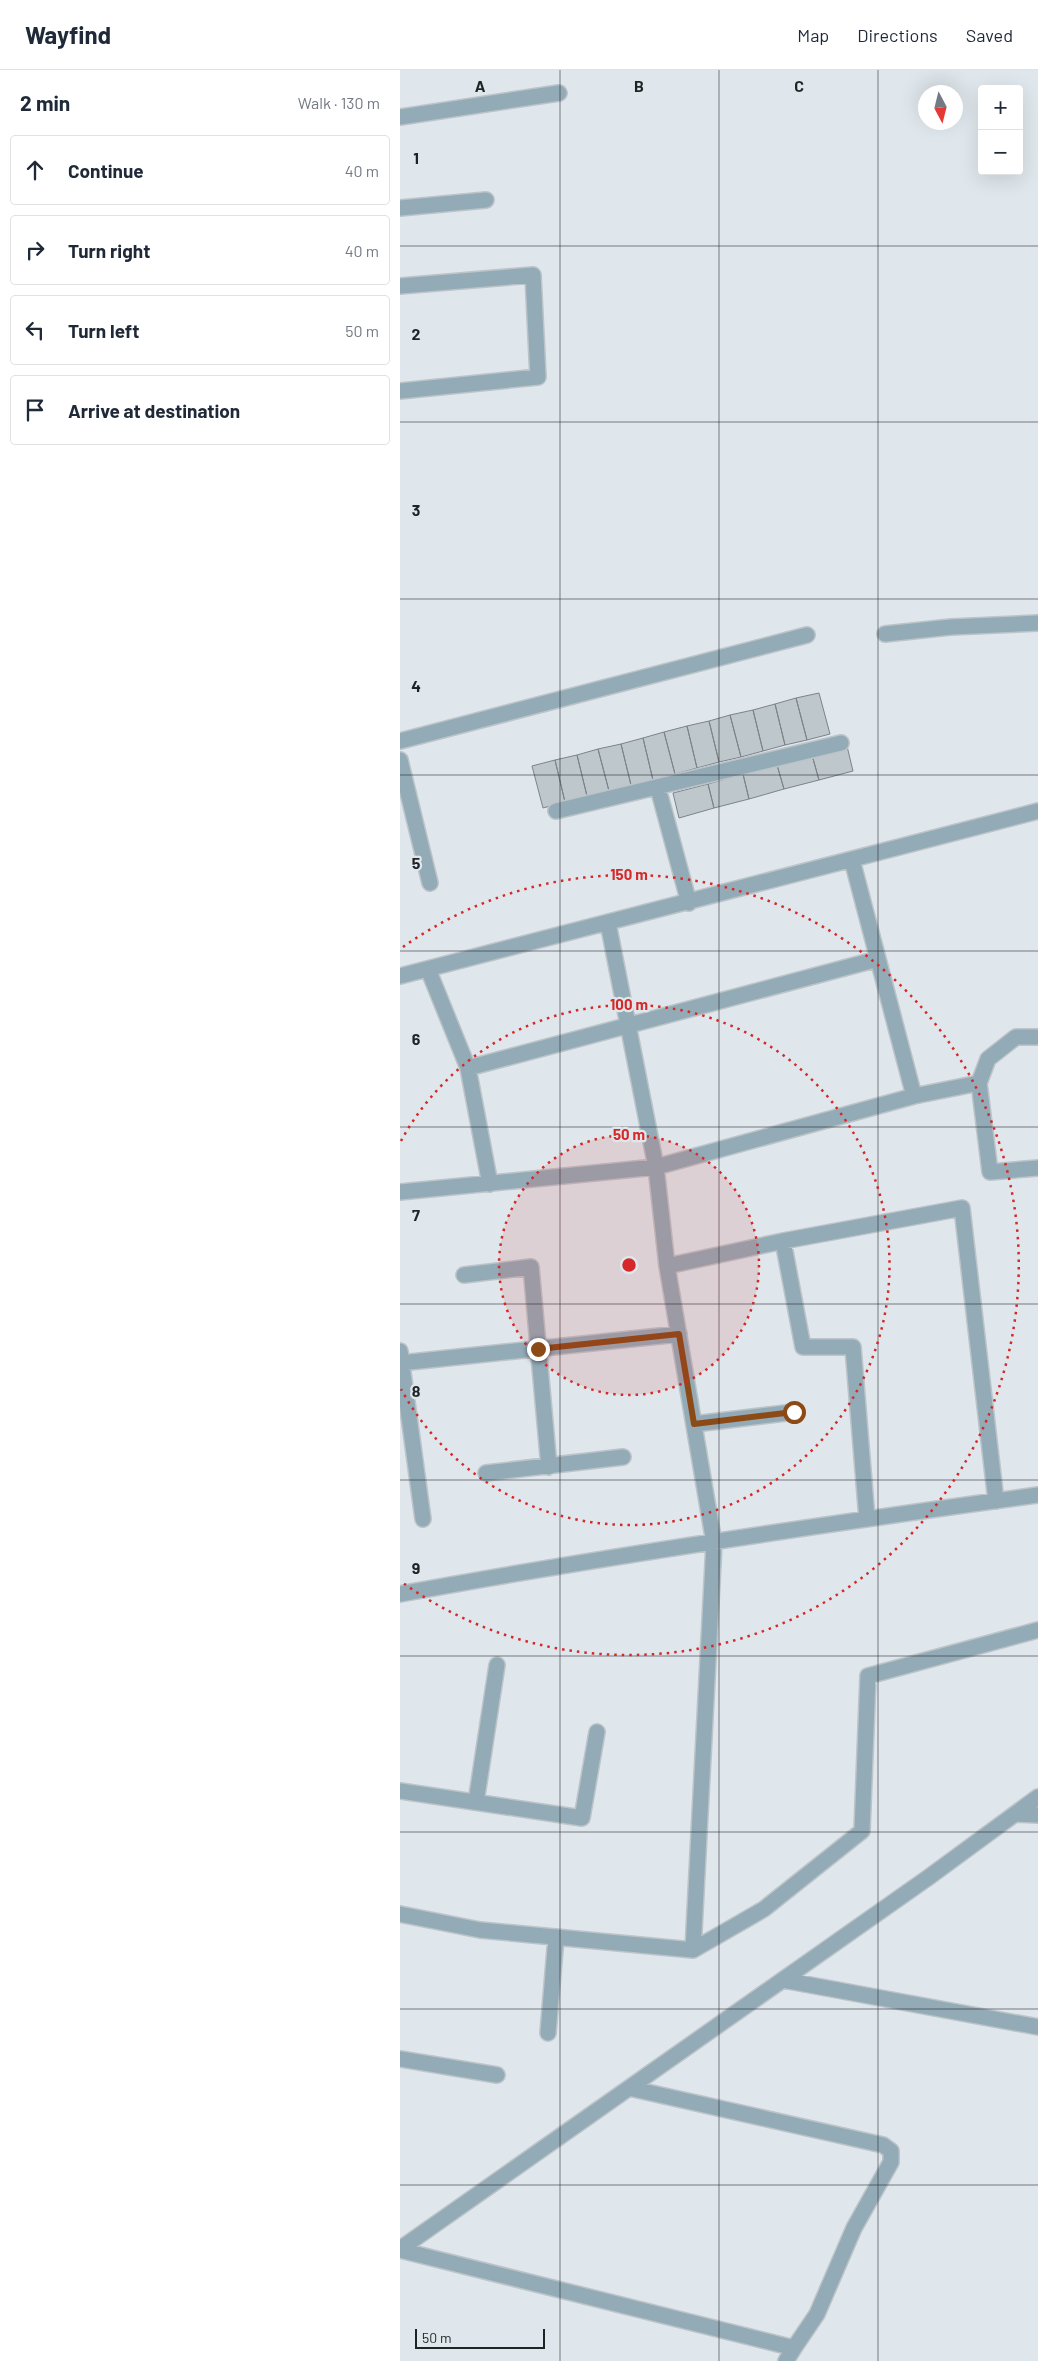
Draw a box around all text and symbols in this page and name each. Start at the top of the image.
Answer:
text: Wayfind [25,20,111,49]
text: Map [797,24,829,46]
text: Directions [857,24,938,46]
text: Saved [966,24,1013,46]
text: A [475,76,486,95]
text: B [634,76,644,95]
text: C [794,76,804,95]
north arrow [918,85,963,130]
map controls [978,85,1023,175]
button: + [978,85,1023,130]
text: 2 min [20,90,70,115]
text: Walk · 130 m [298,93,380,112]
button: − [978,130,1023,175]
text: 1 [413,148,419,167]
icon: ahead [21,156,49,184]
text: Continue [68,159,144,182]
text: 40 m [345,161,379,180]
icon: right [21,236,49,264]
text: Turn right [68,239,150,262]
text: 40 m [345,241,379,260]
icon: left [21,316,49,344]
text: Turn left [68,319,139,342]
text: 50 m [345,321,379,340]
text: 2 [412,324,421,343]
icon: arrive [21,396,49,424]
text: Arrive at destination [68,399,240,422]
text: 3 [412,500,420,519]
text: 4 [411,676,421,695]
text: 5 [412,853,421,872]
text: 150 m [610,865,648,883]
text: 100 m [610,995,648,1013]
text: 6 [412,1029,421,1048]
text: 50 m [613,1125,645,1143]
text: 7 [412,1205,420,1224]
centre of rings [620,1256,638,1274]
route end [527,1338,550,1361]
text: 8 [412,1381,421,1400]
route start [783,1401,806,1424]
text: 9 [412,1558,420,1577]
scale bar [415,2326,545,2349]
text: 50 m [422,2329,451,2346]

